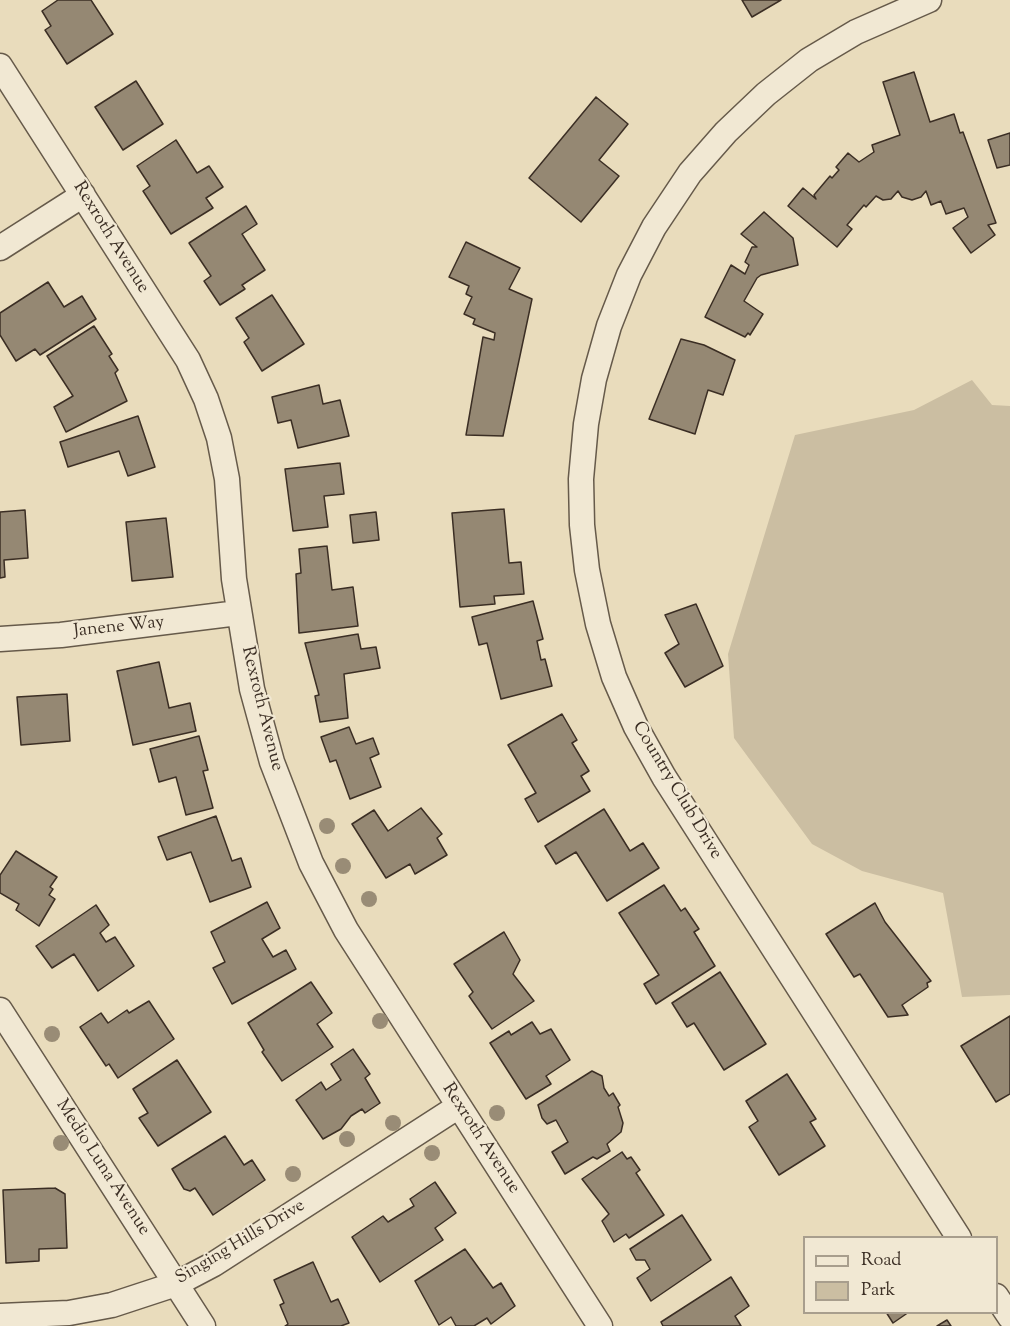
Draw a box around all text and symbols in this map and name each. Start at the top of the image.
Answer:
street label: Rexroth Avenue [67,178,153,298]
street label: Janene Way [73,613,165,643]
street label: Rexroth Avenue [235,645,287,773]
street label: Country Club Drive [626,718,726,864]
street label: Rexroth Avenue [436,1080,524,1198]
street label: Medio Luna Avenue [50,1096,154,1240]
street label: Singing Hills Drive [172,1196,310,1290]
legend [803,1236,998,1314]
text: Road [861,1248,901,1274]
text: Park [861,1278,895,1304]

